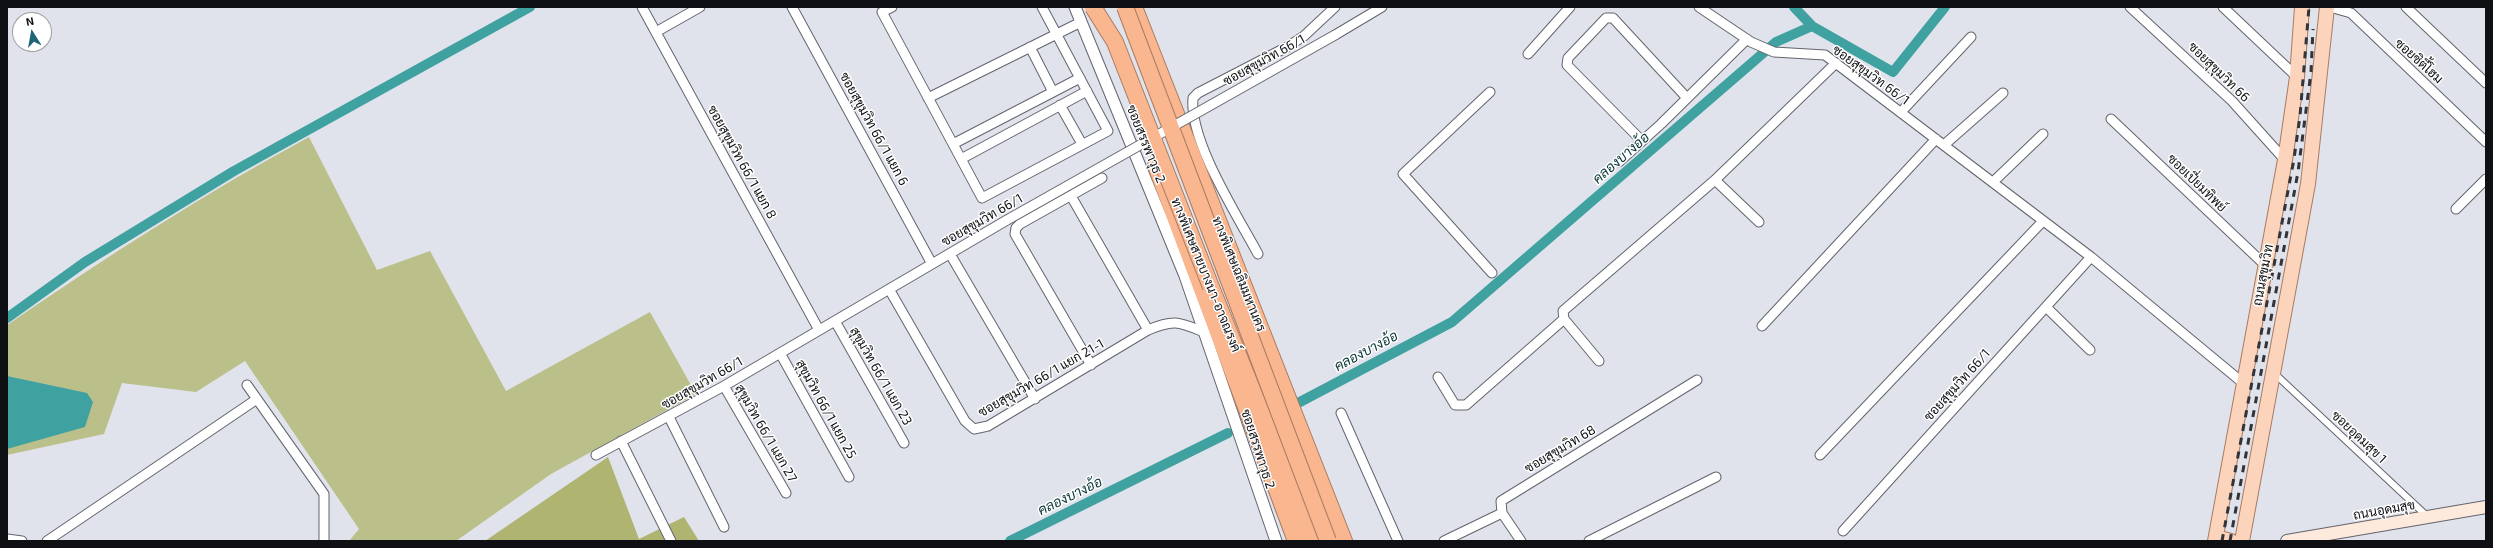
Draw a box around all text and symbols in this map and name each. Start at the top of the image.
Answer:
north arrow [12,12,52,52]
text: N [25,14,35,28]
street label: ซอยสุขุมวิท 66/1 [1220,31,1308,89]
street label: ซอยซิตี้โฮม [2392,35,2446,87]
street label: ซอยสุขุมวิท 66 [2185,39,2253,105]
street label: ซอยสุขุมวิท 66/1 [1830,42,1912,108]
street label: ซอยสุขุมวิท 66/1 แยก 6 [836,70,912,188]
street label: ซอยสุขุมวิท 66/1 แยก 8 [704,103,780,221]
street label: ซอยสรรพาวุธ 2 [1123,103,1169,185]
water label: คลองบางอ้อ [1589,129,1653,187]
street label: ซอยเปี่ยมทิพย์ [2164,151,2230,215]
street label: ซอยสุขุมวิท 66/1 [939,190,1025,250]
street label: ทางพิเศษสายบางนา-อาจณรงค์ [1168,196,1244,354]
street label: ทางพิเศษเฉลิมมหานคร [1209,214,1269,334]
street label: ถนนสุขุมวิท [2249,243,2277,307]
street label: สุขุมวิท 66/1 แยก 23 [847,324,915,428]
water label: คลองบางอ้อ [1331,327,1401,375]
street label: ซอยสุขุมวิท 66/1 แยก 21-1 [975,336,1107,420]
street label: ซอยสุขุมวิท 66/1 [1921,346,1993,424]
street label: ซอยสุขุมวิท 66/1 [659,353,745,413]
street label: สุขุมวิท 66/1 แยก 25 [792,357,860,461]
street label: สุขุมวิท 66/1 แยก 27 [732,381,800,485]
street label: ซอยสรรพาวุธ 2 [1238,407,1278,491]
street label: ซอยอุดมสุข 1 [2328,408,2390,466]
street label: ซอยสุขุมวิท 68 [1522,422,1598,476]
water label: คลองบางอ้อ [1035,473,1105,519]
street label: ถนนอุดมสุข [2352,497,2416,523]

